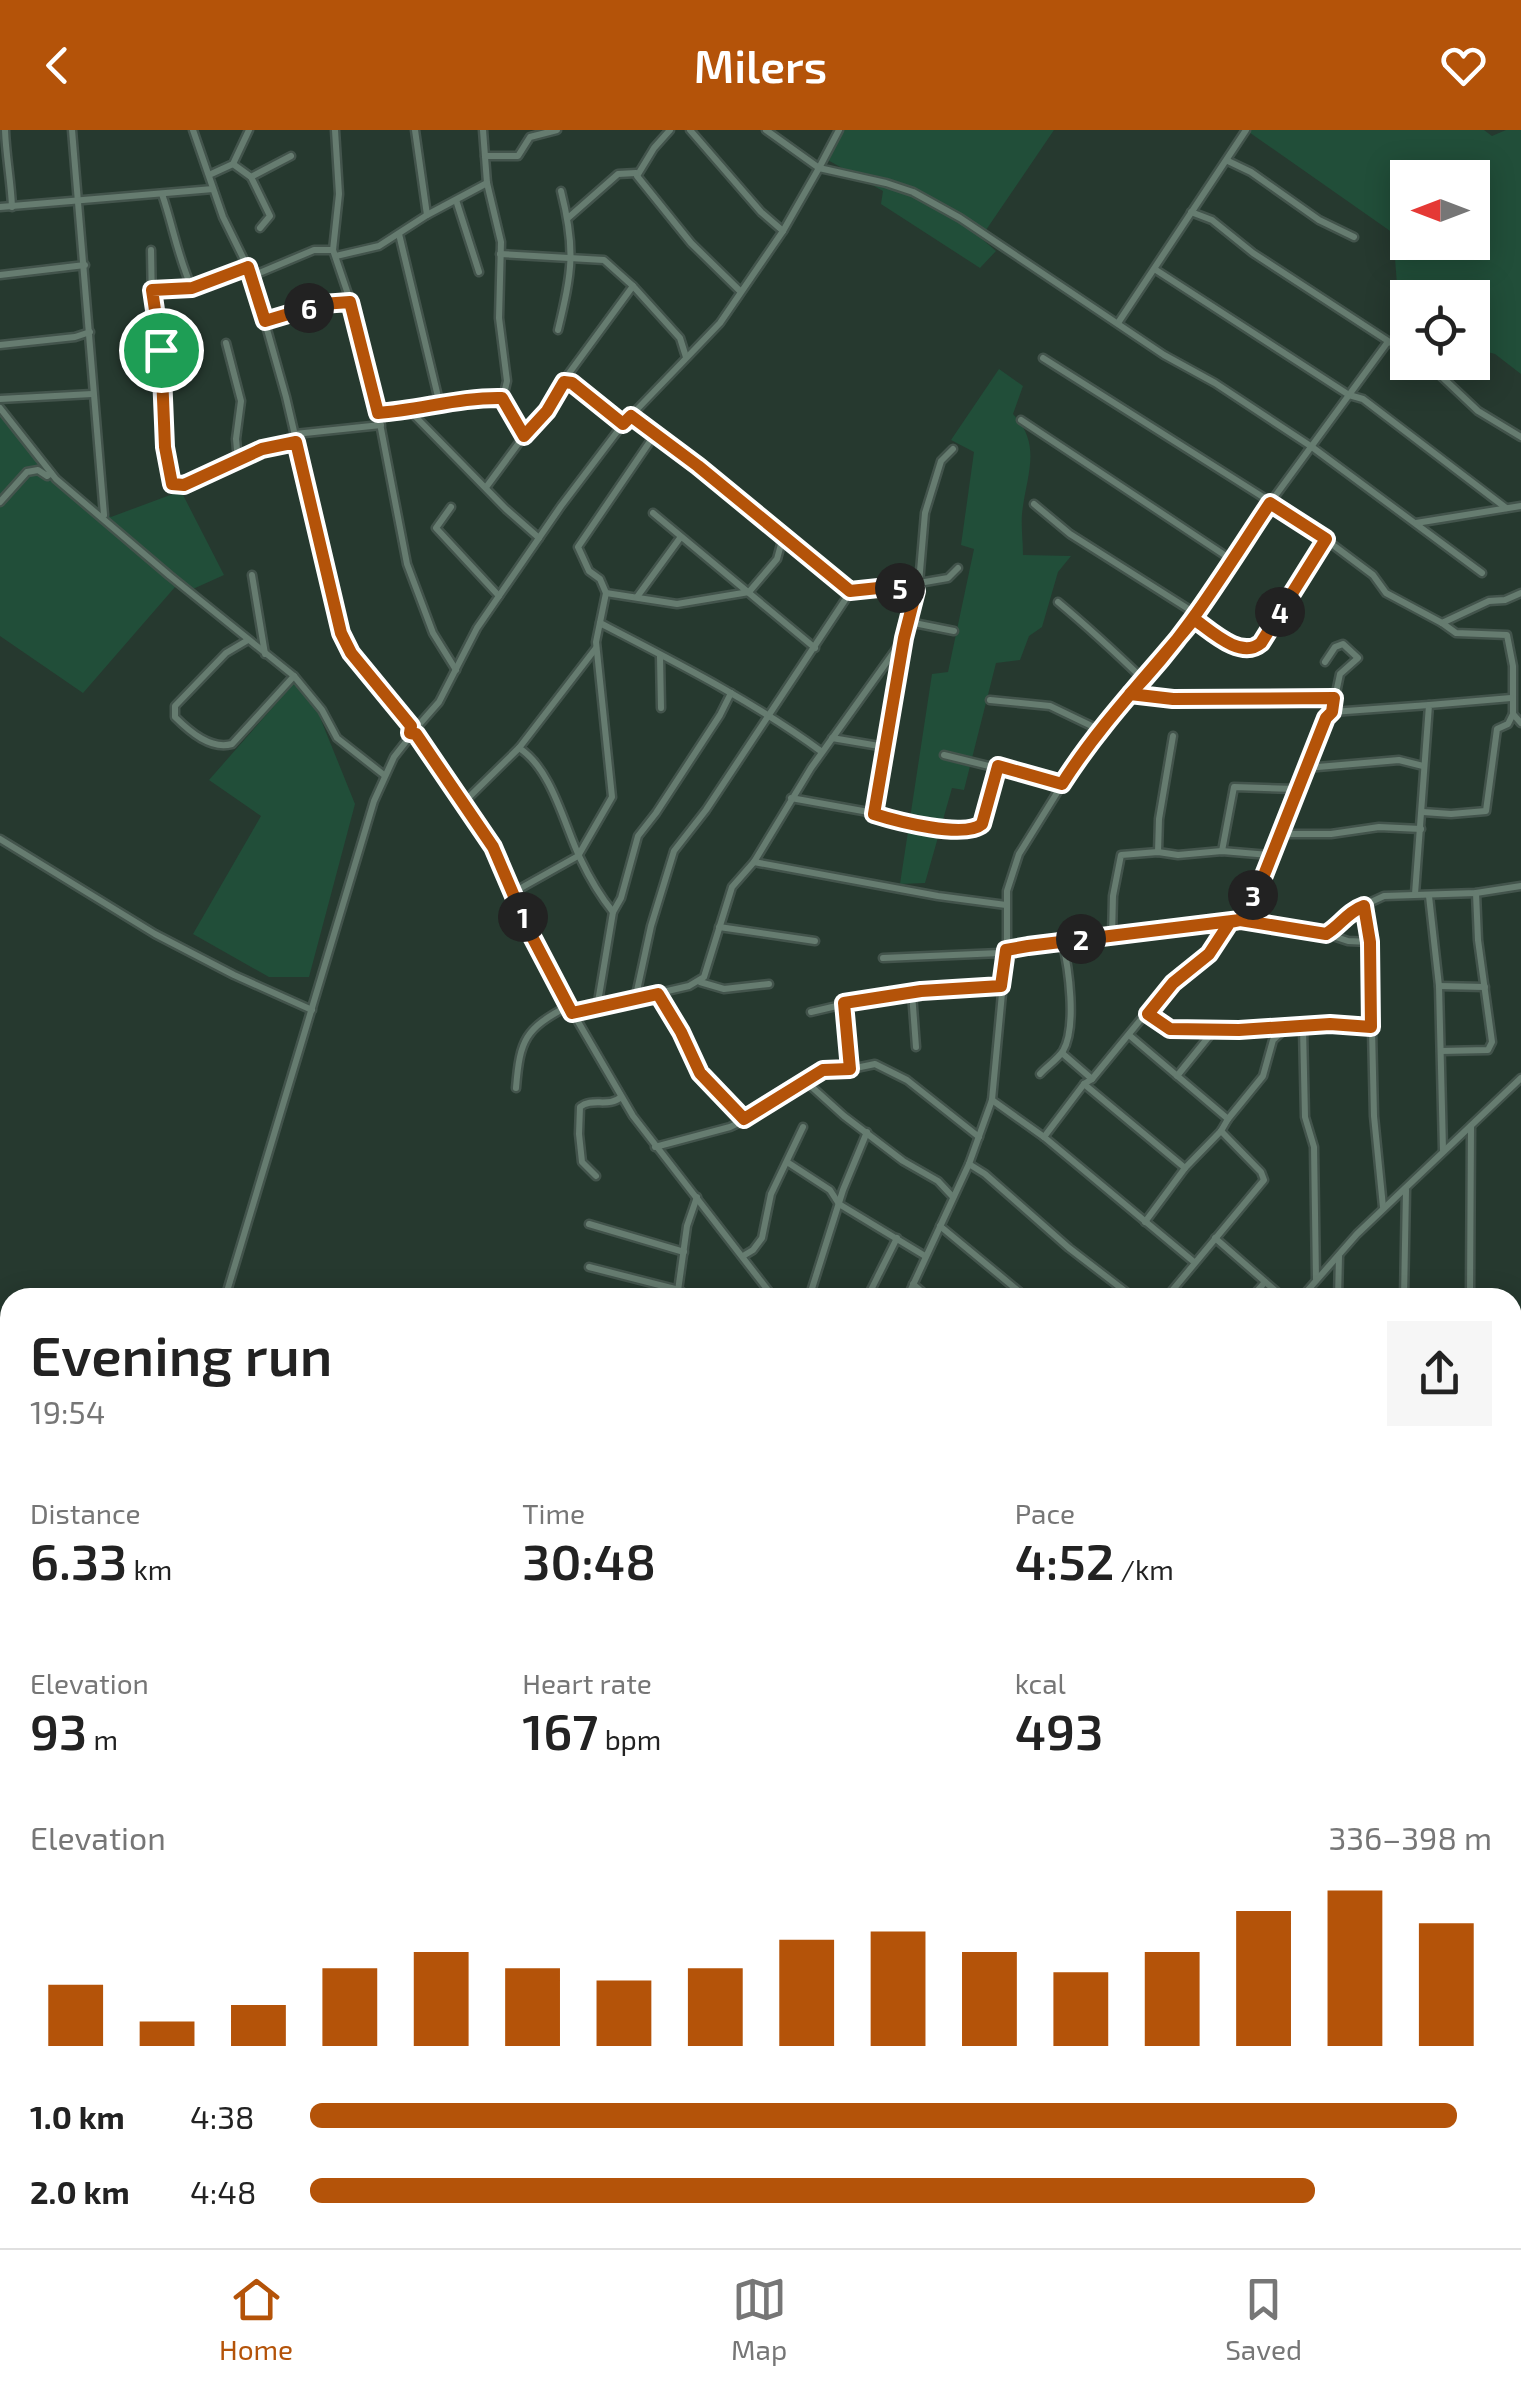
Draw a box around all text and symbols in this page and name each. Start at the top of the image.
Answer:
icon: back [30,38,85,93]
text: Milers [694,38,827,92]
icon: heart [1436,38,1491,93]
north arrow [1390,160,1490,260]
map controls [1390,160,1490,380]
button: locate [1390,280,1490,380]
pin: 6 [284,283,334,333]
text: 6 [301,291,317,325]
pin [119,308,204,393]
icon: arrive [134,323,189,378]
pin: 5 [875,563,925,613]
text: 5 [892,571,908,605]
pin: 4 [1255,587,1305,637]
text: 4 [1271,595,1289,629]
pin: 3 [1228,870,1278,920]
text: 3 [1245,878,1261,912]
pin: 1 [498,892,548,942]
text: 1 [517,900,529,934]
pin: 2 [1056,914,1106,964]
text: 2 [1073,922,1089,956]
text: Evening run [30,1321,332,1387]
button: share [1387,1321,1492,1426]
text: 19:54 [30,1392,105,1430]
text: Distance [30,1496,141,1530]
text: Time [522,1496,585,1530]
text: Pace [1015,1496,1075,1530]
text: 6.33 [30,1530,127,1590]
text: 30:48 [522,1530,656,1590]
text: 4:52 [1015,1530,1114,1590]
text: km [127,1552,172,1586]
text: /km [1114,1552,1174,1586]
text: Elevation [30,1666,149,1700]
text: Heart rate [522,1666,652,1700]
text: kcal [1015,1666,1066,1700]
text: 93 [30,1700,87,1760]
text: 167 [522,1700,598,1760]
text: 493 [1015,1700,1103,1760]
text: m [87,1722,118,1756]
text: bpm [598,1722,661,1756]
text: Elevation [30,1818,166,1856]
text: 336–398 m [1328,1818,1492,1856]
text: 1.0 km [30,2097,125,2135]
text: 4:38 [190,2097,254,2135]
text: 2.0 km [30,2172,130,2210]
text: 4:48 [190,2172,256,2210]
tab: Home [219,2272,293,2366]
tab: Map [731,2272,787,2366]
tab: Saved [1225,2272,1302,2366]

